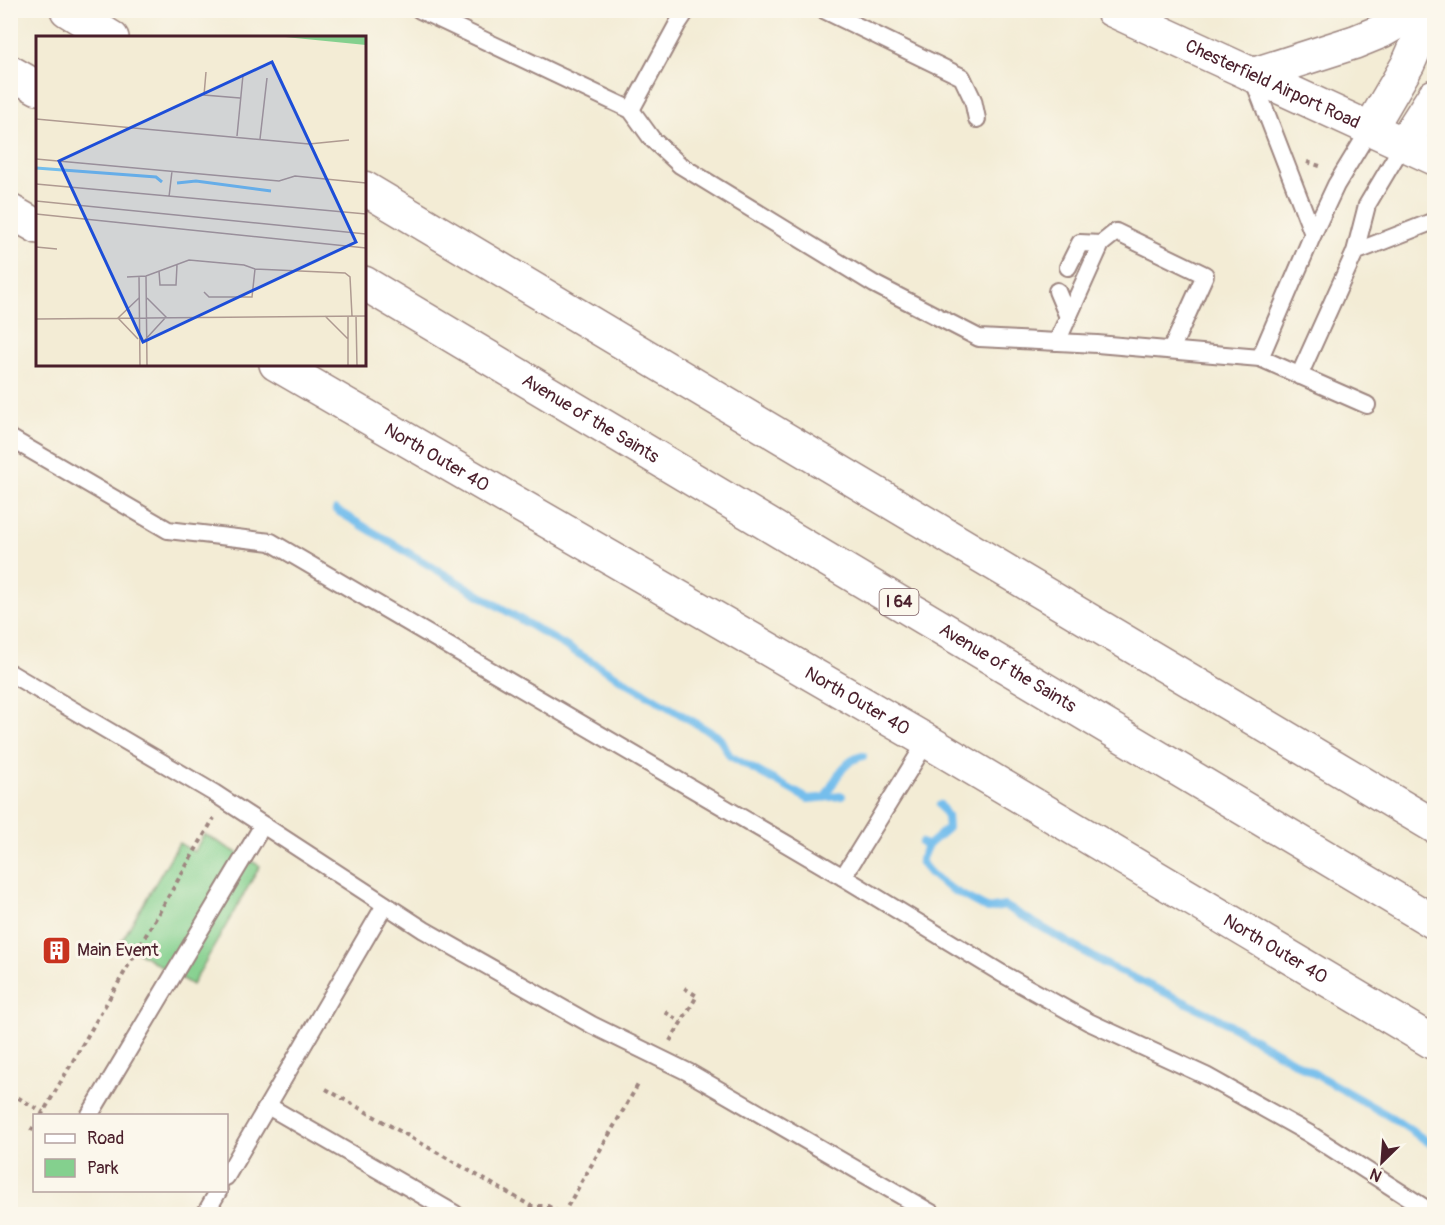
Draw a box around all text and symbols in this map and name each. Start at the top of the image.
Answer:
street label: Chesterfield Airport Road [1182,34,1364,134]
inset map [36,36,366,366]
street label: Avenue of the Saints [518,369,663,468]
street label: North Outer 40 [380,418,494,497]
road number: I 64 [880,589,918,615]
street label: Avenue of the Saints [935,618,1081,717]
street label: North Outer 40 [801,661,914,740]
street label: North Outer 40 [1219,909,1332,989]
building icon: Main Event [40,934,72,966]
place label: Main Event [77,939,159,962]
legend [33,1114,228,1192]
text: Road [87,1127,124,1150]
north arrow [1352,1132,1412,1192]
text: Park [87,1157,119,1180]
text: N [1367,1163,1385,1186]

